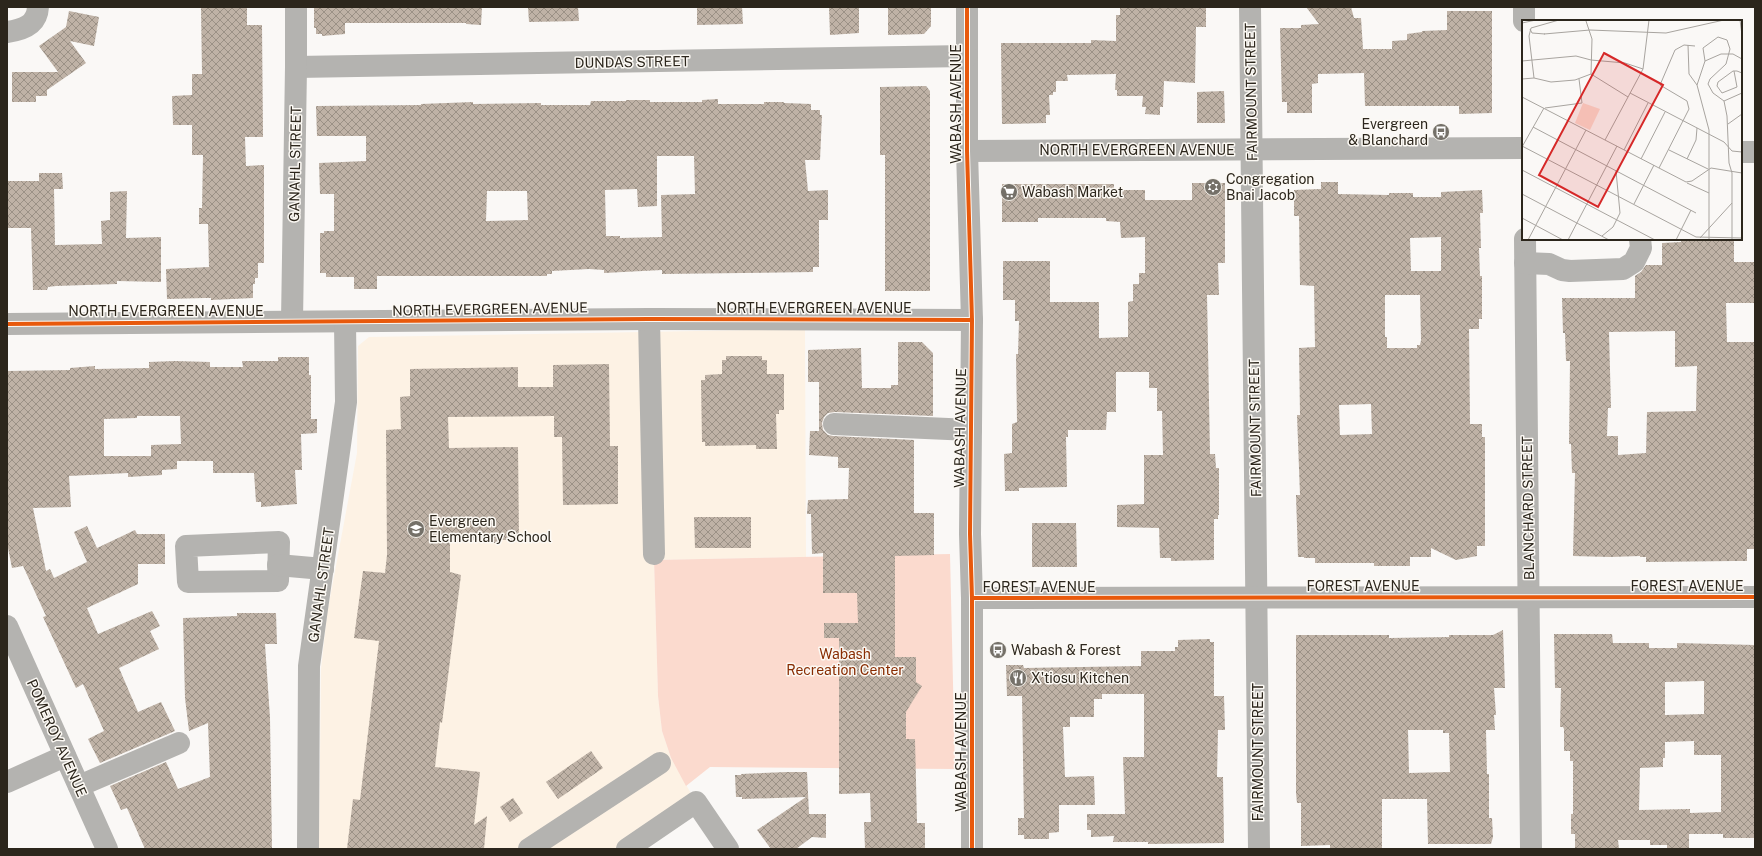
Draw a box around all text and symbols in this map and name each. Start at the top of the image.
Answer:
inset map [1522,20,1742,240]
street label: FAIRMOUNT STREET [1242,23,1260,161]
street label: WABASH AVENUE [948,44,964,164]
street label: DUNDAS STREET [574,53,690,71]
street label: GANAHL STREET [286,106,304,222]
place label: Evergreen & Blanchard [1348,116,1428,148]
bus stop icon: Evergreen & Blanchard [1431,122,1451,142]
street label: NORTH EVERGREEN AVENUE [1039,142,1235,158]
place label: Congregation Bnai Jacob [1226,171,1314,203]
synagogue icon: Congregation Bnai Jacob [1203,177,1223,197]
supermarket icon: Wabash Market [999,182,1019,202]
place label: Wabash Market [1022,184,1123,200]
street label: NORTH EVERGREEN AVENUE [392,299,588,319]
street label: NORTH EVERGREEN AVENUE [716,300,912,316]
street label: NORTH EVERGREEN AVENUE [68,303,264,319]
street label: FAIRMOUNT STREET [1246,359,1264,497]
street label: WABASH AVENUE [951,368,969,488]
street label: BLANCHARD STREET [1519,436,1537,580]
place label: Evergreen Elementary School [429,513,552,545]
school or university icon: Evergreen Elementary School [406,519,426,539]
street label: GANAHL STREET [305,526,337,644]
street label: FOREST AVENUE [1306,578,1420,594]
street label: FOREST AVENUE [1630,578,1744,594]
street label: FOREST AVENUE [982,579,1096,595]
bus stop icon: Wabash & Forest [988,640,1008,660]
place label: Wabash & Forest [1011,642,1121,658]
park label: Wabash Recreation Center [786,646,904,678]
restaurant icon: X'tiosu Kitchen [1008,668,1028,688]
place label: X'tiosu Kitchen [1031,670,1129,686]
street label: POMEROY AVENUE [24,677,90,799]
street label: FAIRMOUNT STREET [1250,683,1266,821]
street label: WABASH AVENUE [953,692,969,812]

